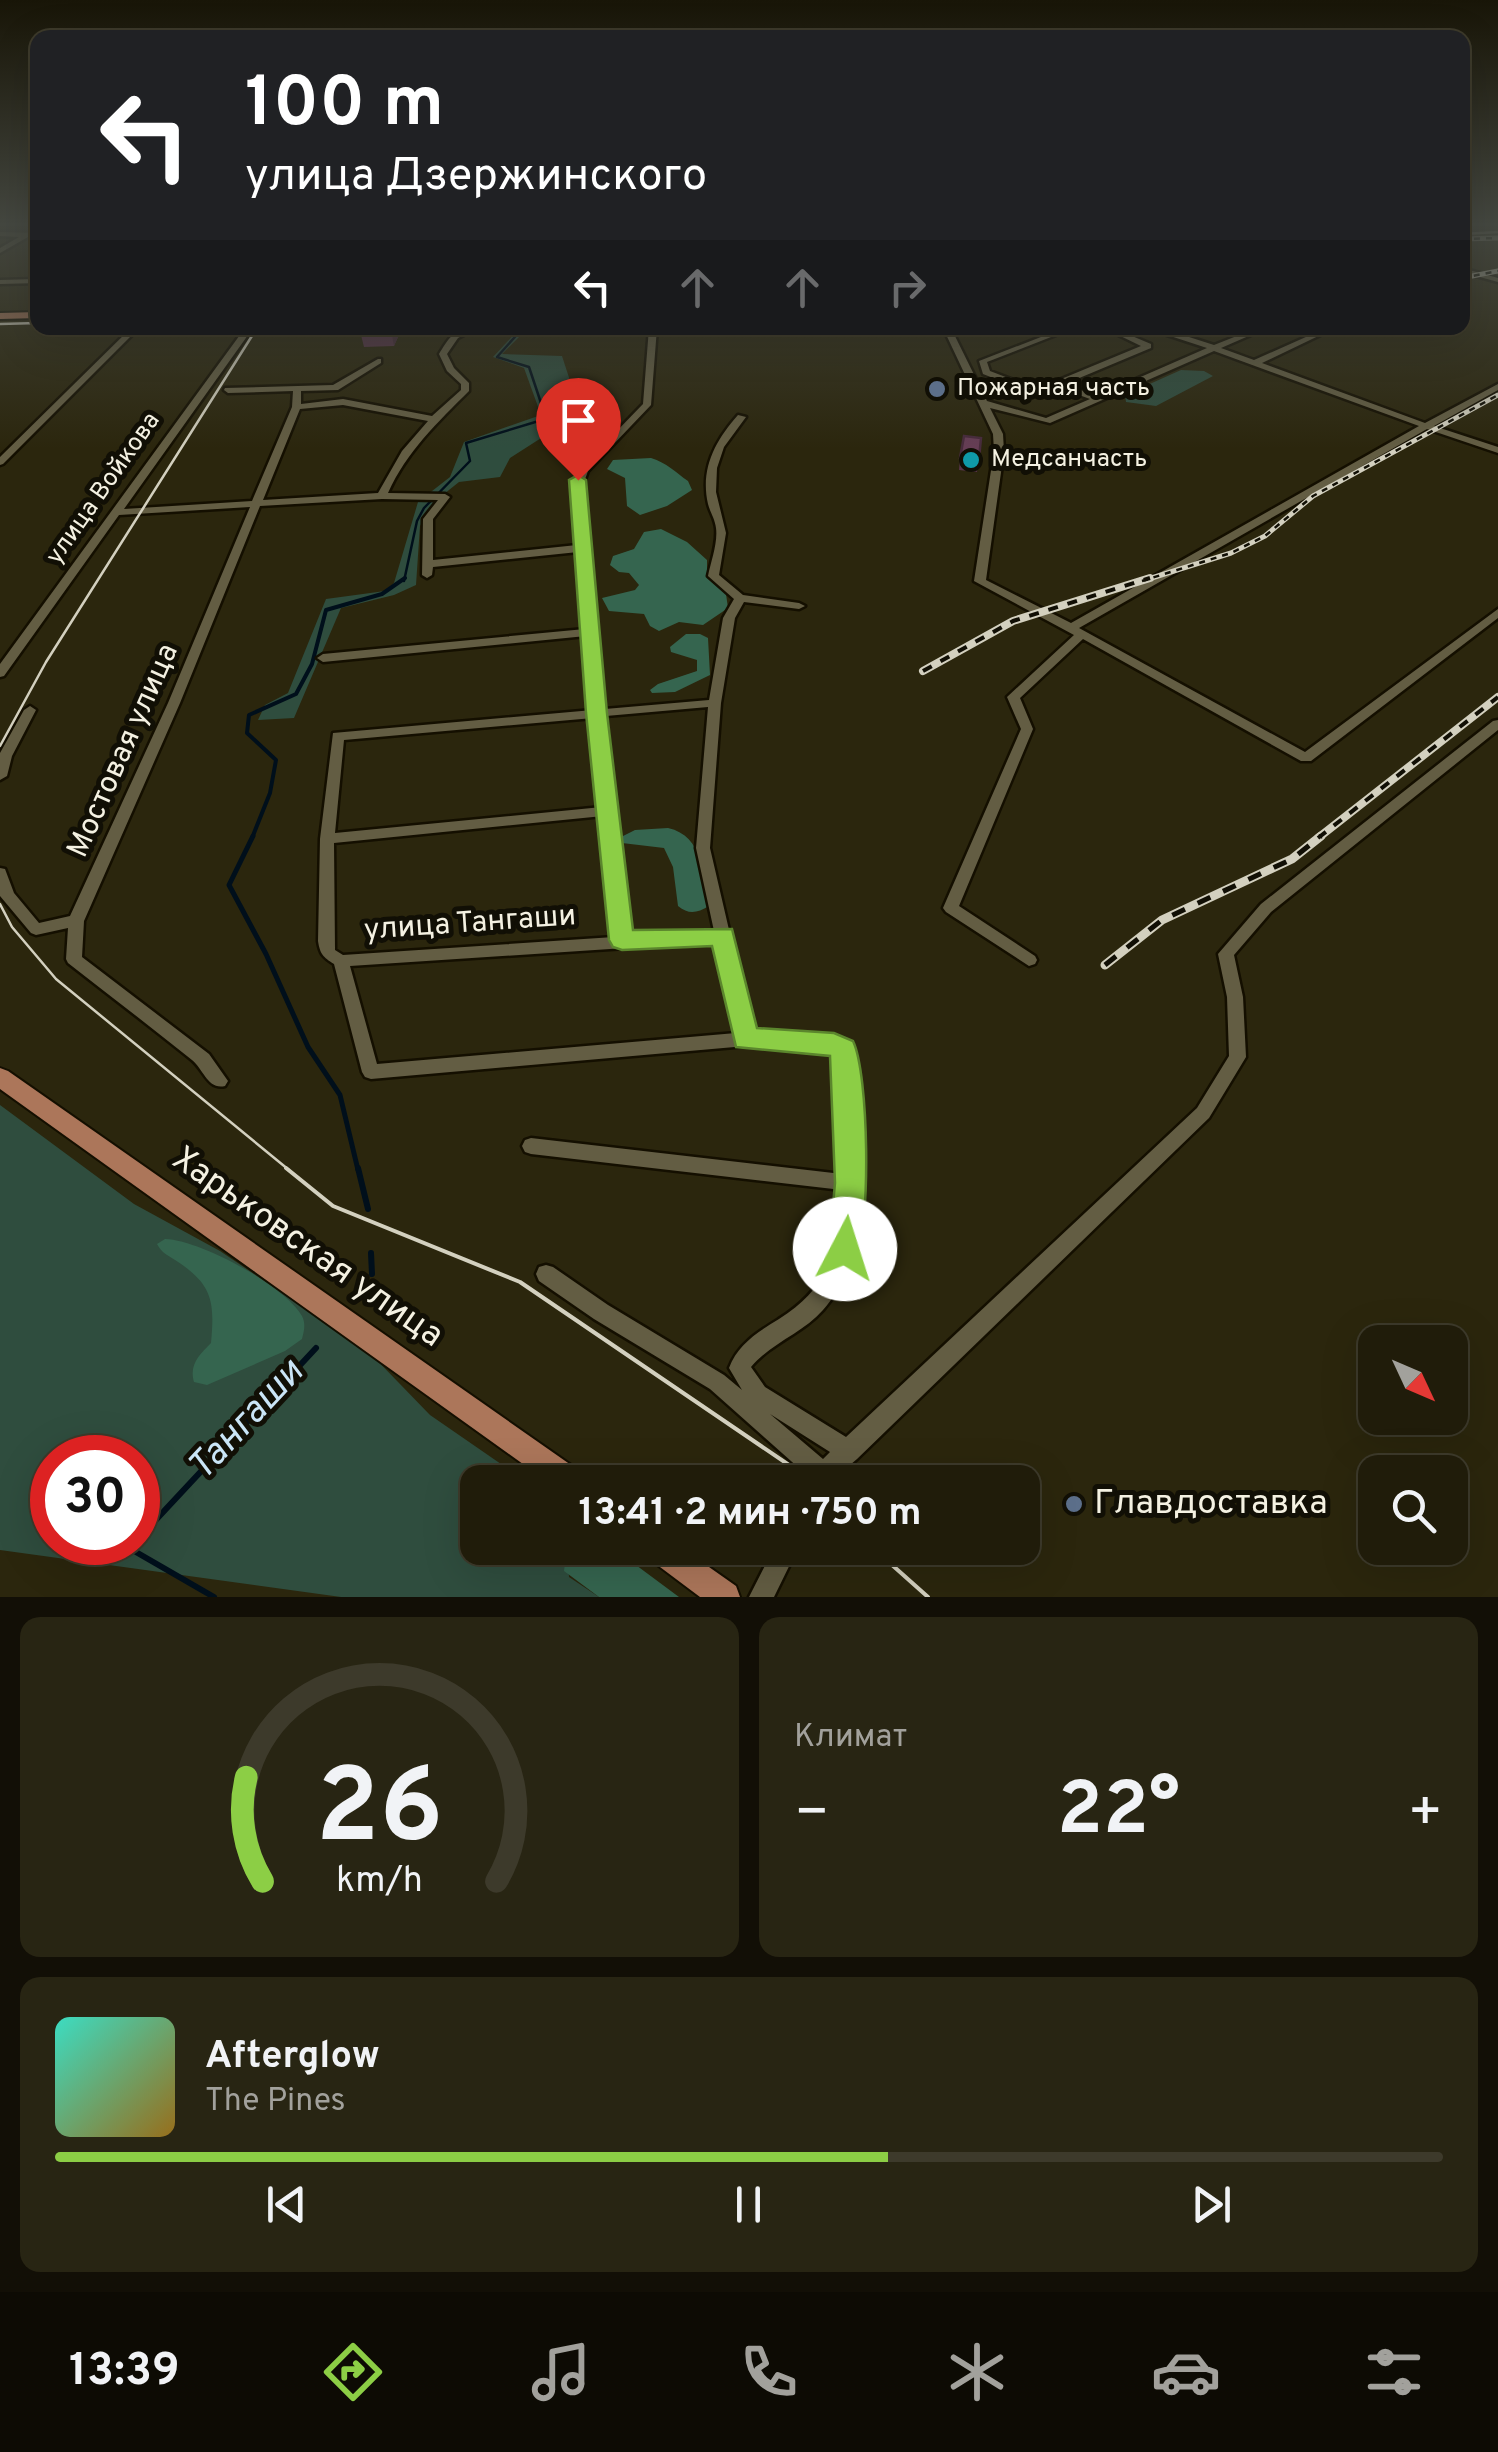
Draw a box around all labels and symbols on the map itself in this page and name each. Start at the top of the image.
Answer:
place label: Пожарная часть [957,373,1150,405]
pin [536,378,621,481]
marker: Пожарная часть [926,378,948,400]
street label: улица Войкова [40,407,168,571]
place label: Медсанчасть [991,444,1147,476]
marker: Медсанчасть [960,449,982,471]
street label: Мостовая улица [60,638,188,864]
street label: улица Тангаши [363,898,577,950]
street label: Харьковская улица [163,1138,451,1358]
position arrow [793,1197,897,1301]
north arrow [1358,1325,1468,1435]
water label: Тангаши [178,1349,316,1492]
speed limit sign: 30 [30,1435,160,1565]
place label: Главдоставка [1094,1482,1328,1526]
marker: Главдоставка [1063,1493,1085,1515]

